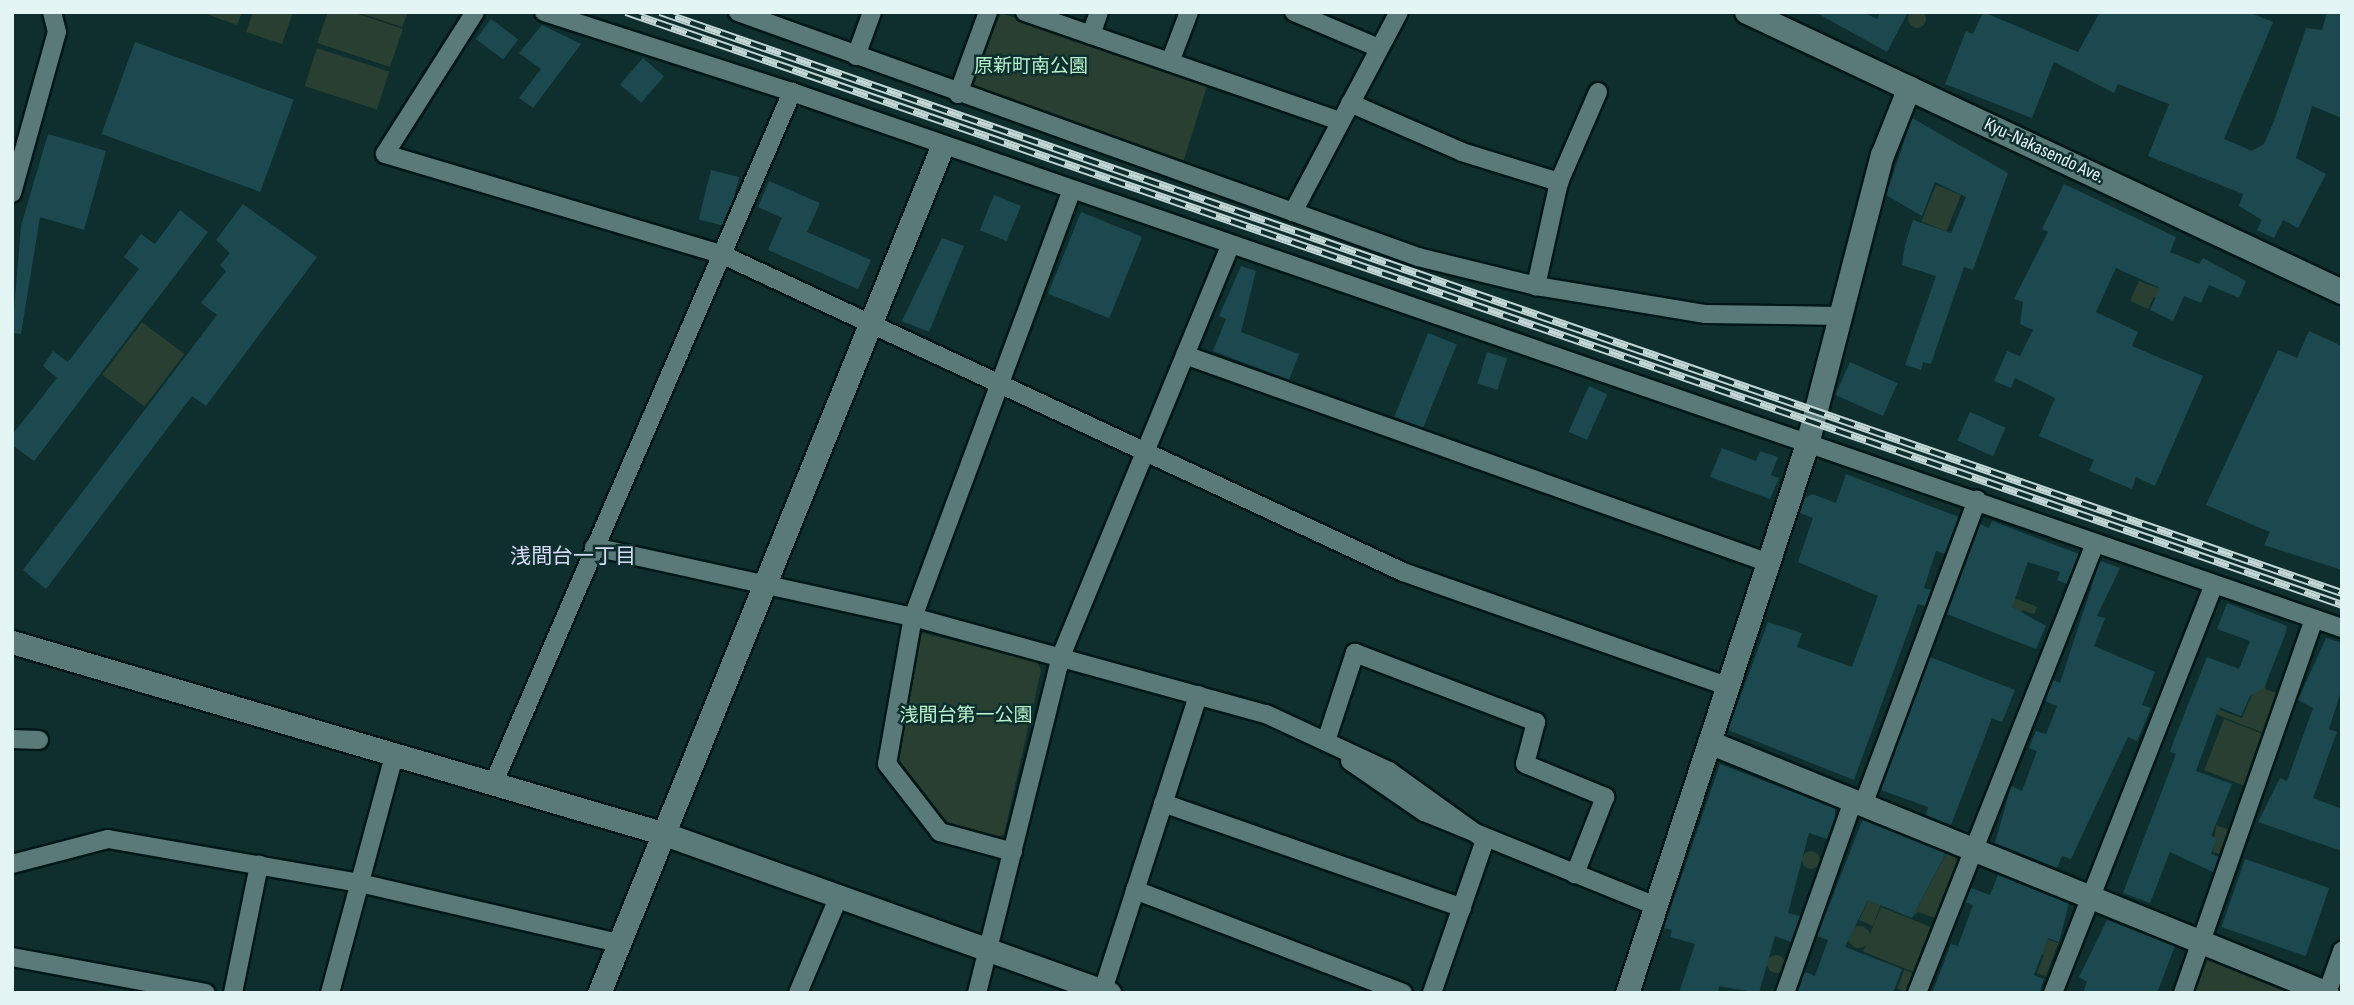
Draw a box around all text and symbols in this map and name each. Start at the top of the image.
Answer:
park label: 原新町南公園 [974,56,1088,78]
street label: Kyu-Nakasendo Ave. [1980,113,2108,189]
district label: 浅間台一丁目 [510,544,636,570]
park label: 浅間台第一公園 [900,705,1032,727]

